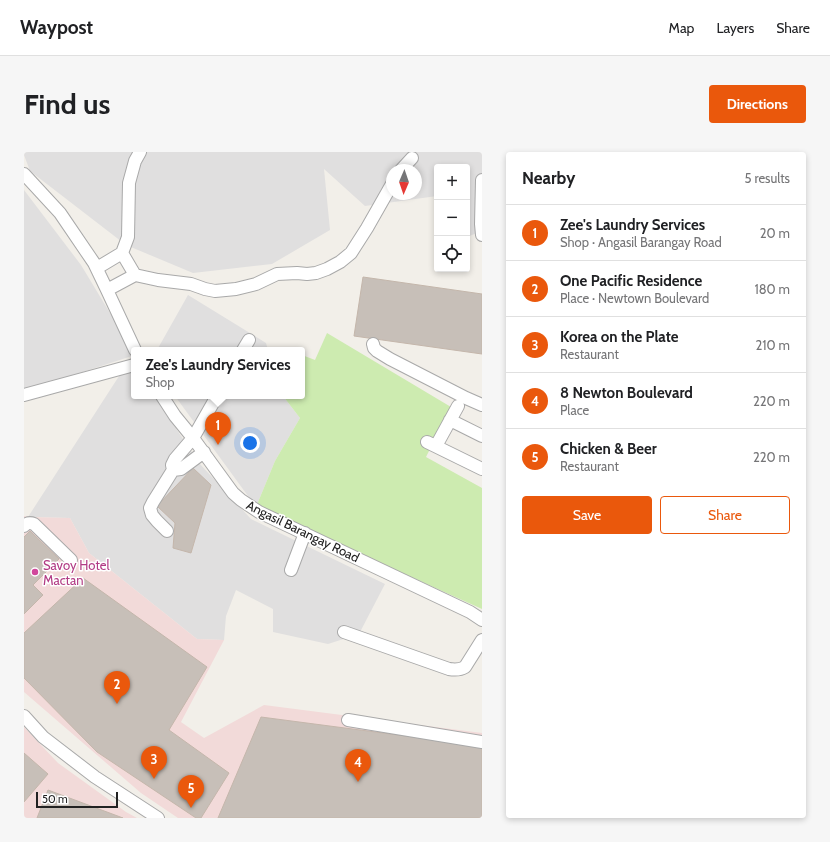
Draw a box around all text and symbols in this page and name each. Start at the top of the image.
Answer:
text: Waypost [20,16,93,39]
text: Map [669,19,694,37]
text: Layers [716,19,754,37]
text: Share [776,19,810,37]
button: Directions [709,85,806,123]
text: Find us [24,87,110,121]
north arrow [386,164,422,200]
map controls [434,164,470,272]
button: + [434,164,470,200]
text: Nearby [522,168,575,188]
text: 5 results [744,170,790,186]
button: − [434,200,470,236]
text: Zee's Laundry Services [560,216,705,234]
text: 1 [533,225,537,241]
text: 20 m [760,225,790,241]
text: Shop · Angasil Barangay Road [560,234,722,250]
button: locate [434,236,470,272]
text: One Pacific Residence [560,272,702,290]
text: 2 [532,281,538,297]
text: 180 m [754,281,790,297]
text: Place · Newtown Boulevard [560,290,709,306]
text: Korea on the Plate [560,328,679,346]
text: 3 [531,337,539,353]
text: 210 m [756,337,790,353]
text: Restaurant [560,346,619,362]
popup [131,347,305,399]
text: Zee's Laundry Services [145,356,291,374]
text: Shop [145,374,174,390]
text: 8 Newton Boulevard [560,384,693,402]
text: 4 [531,393,539,409]
text: 220 m [753,393,790,409]
text: Place [560,402,589,418]
pin: 1 [205,412,231,445]
your location [240,433,260,453]
text: Chicken & Beer [560,440,657,458]
text: 5 [532,449,538,465]
text: 220 m [753,449,790,465]
text: Restaurant [560,458,619,474]
button: Save [522,496,652,534]
button: Share [660,496,790,534]
street label: Angasil Barangay Road [244,497,362,565]
place label: Savoy Hotel Mactan [43,557,109,588]
marker: Savoy Hotel Mactan [30,567,40,577]
pin: 2 [104,671,130,704]
pin: 3 [141,746,167,779]
pin: 4 [345,749,371,782]
pin: 5 [178,775,204,808]
scale bar [36,790,118,809]
text: 50 m [42,792,68,806]

